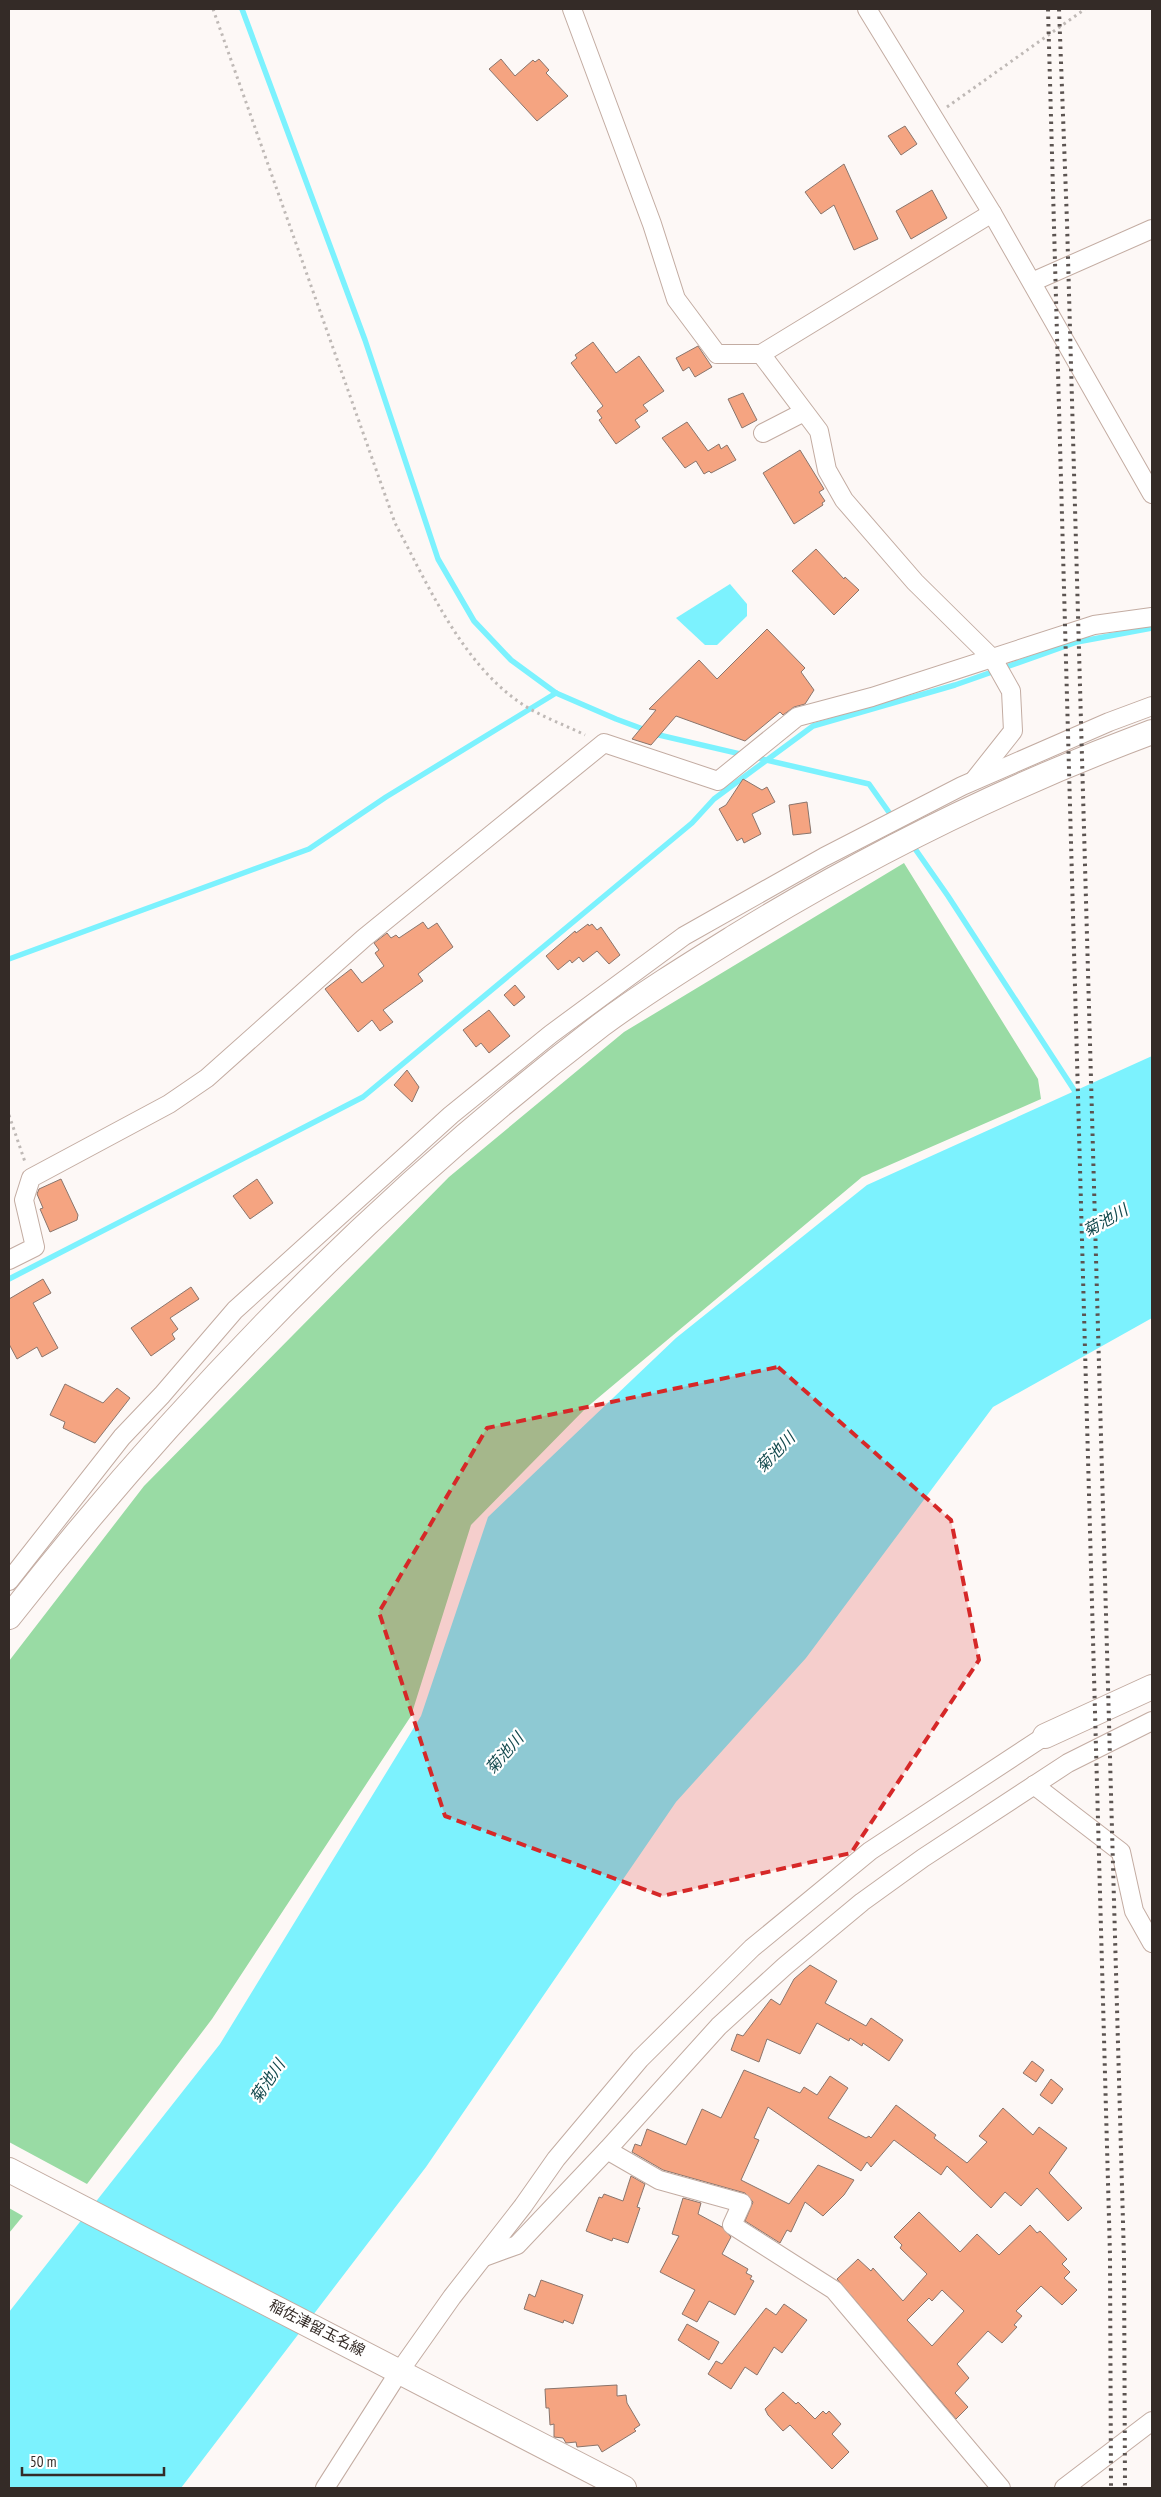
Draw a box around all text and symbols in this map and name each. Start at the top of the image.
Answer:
water label: 菊池川 [1079,1199,1133,1240]
water label: 菊池川 [751,1426,800,1476]
water label: 菊池川 [481,1727,529,1778]
water label: 菊池川 [245,2054,290,2106]
street label: 稲佐津留玉名線 [266,2295,368,2360]
scale bar [22,2444,165,2476]
text: 50 m [30,2452,56,2471]

